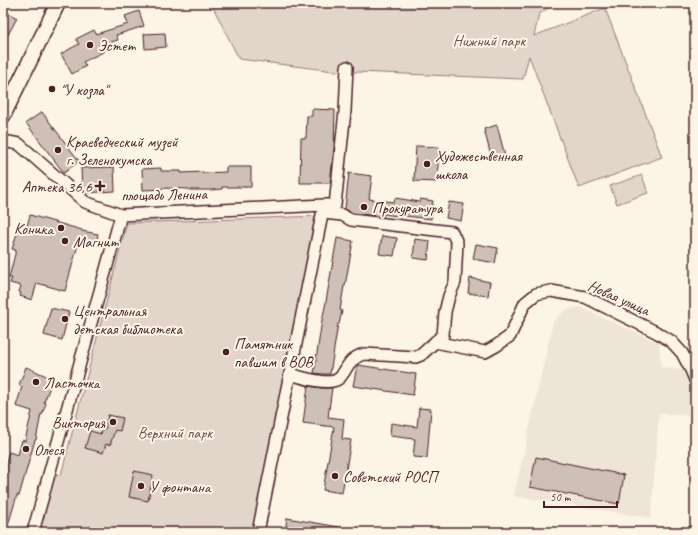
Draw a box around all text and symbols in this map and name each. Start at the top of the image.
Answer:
park label: Нижний парк [453,31,527,51]
place label: Эстет [98,36,136,56]
marker: Эстет [85,40,95,50]
place label: "У козла" [60,80,111,100]
marker: "У козла" [47,84,57,94]
place label: Краеведческий музей г. Зеленокумска [66,132,179,170]
marker: Краеведческий музей г. Зеленокумска [53,145,63,155]
place label: Художественная школа [435,146,523,184]
marker: Художественная школа [422,159,432,169]
place label: Аптека 36,6 [22,177,93,197]
marker: Аптека 36,6 [95,181,105,191]
street label: площадь Ленина [121,184,209,206]
place label: Прокуратура [372,198,444,218]
marker: Прокуратура [359,202,369,212]
place label: Коника [14,219,54,239]
marker: Коника [56,223,66,233]
place label: Магнит [73,232,120,252]
marker: Магнит [60,236,70,246]
street label: Новая улица [585,275,654,321]
place label: Центральная детская библиотека [73,301,183,339]
marker: Центральная детская библиотека [60,314,70,324]
place label: Памятник павшим в ВОВ [234,334,314,372]
marker: Памятник павшим в ВОВ [221,347,231,357]
place label: Ласточка [44,373,101,393]
marker: Ласточка [31,377,41,387]
place label: Виктория [52,413,106,433]
marker: Виктория [108,417,118,427]
park label: Верхний парк [138,423,213,443]
place label: Олеся [34,440,64,460]
marker: Олеся [21,444,31,454]
place label: Советский РОСП [343,467,440,487]
marker: Советский РОСП [330,471,340,481]
place label: У фонтана [149,477,212,497]
marker: У фонтана [136,481,146,491]
scale bar [544,483,617,509]
text: 50 m [550,489,572,505]

